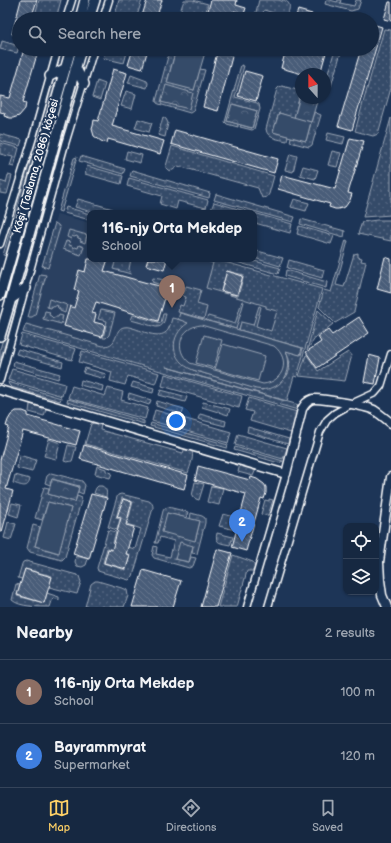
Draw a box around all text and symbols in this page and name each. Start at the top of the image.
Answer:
search box [12,12,379,56]
icon: search [26,23,48,45]
text: Search here [58,25,141,44]
north arrow [295,68,331,104]
street label: Köşi (Taslama, 2086) köçesi [11,97,61,235]
popup [87,210,257,262]
text: 116-njy Orta Mekdep [102,219,242,238]
text: School [102,238,141,254]
pin: 1 [159,275,185,308]
your location [166,411,186,431]
pin: 2 [229,509,255,542]
map controls [343,523,379,595]
button: locate [343,523,379,559]
button: layers [343,559,379,595]
text: Nearby [16,623,73,643]
text: 2 results [325,625,375,641]
text: 116-njy Orta Mekdep [54,674,194,693]
text: 1 [26,684,32,700]
text: 100 m [340,684,375,700]
text: School [54,693,94,709]
text: Bayrammyrat [54,738,146,757]
text: 2 [25,748,33,764]
text: 120 m [340,748,375,764]
text: Supermarket [54,757,130,773]
tab: Map [48,797,70,834]
tab: Directions [166,797,216,834]
tab: Saved [312,797,343,834]

